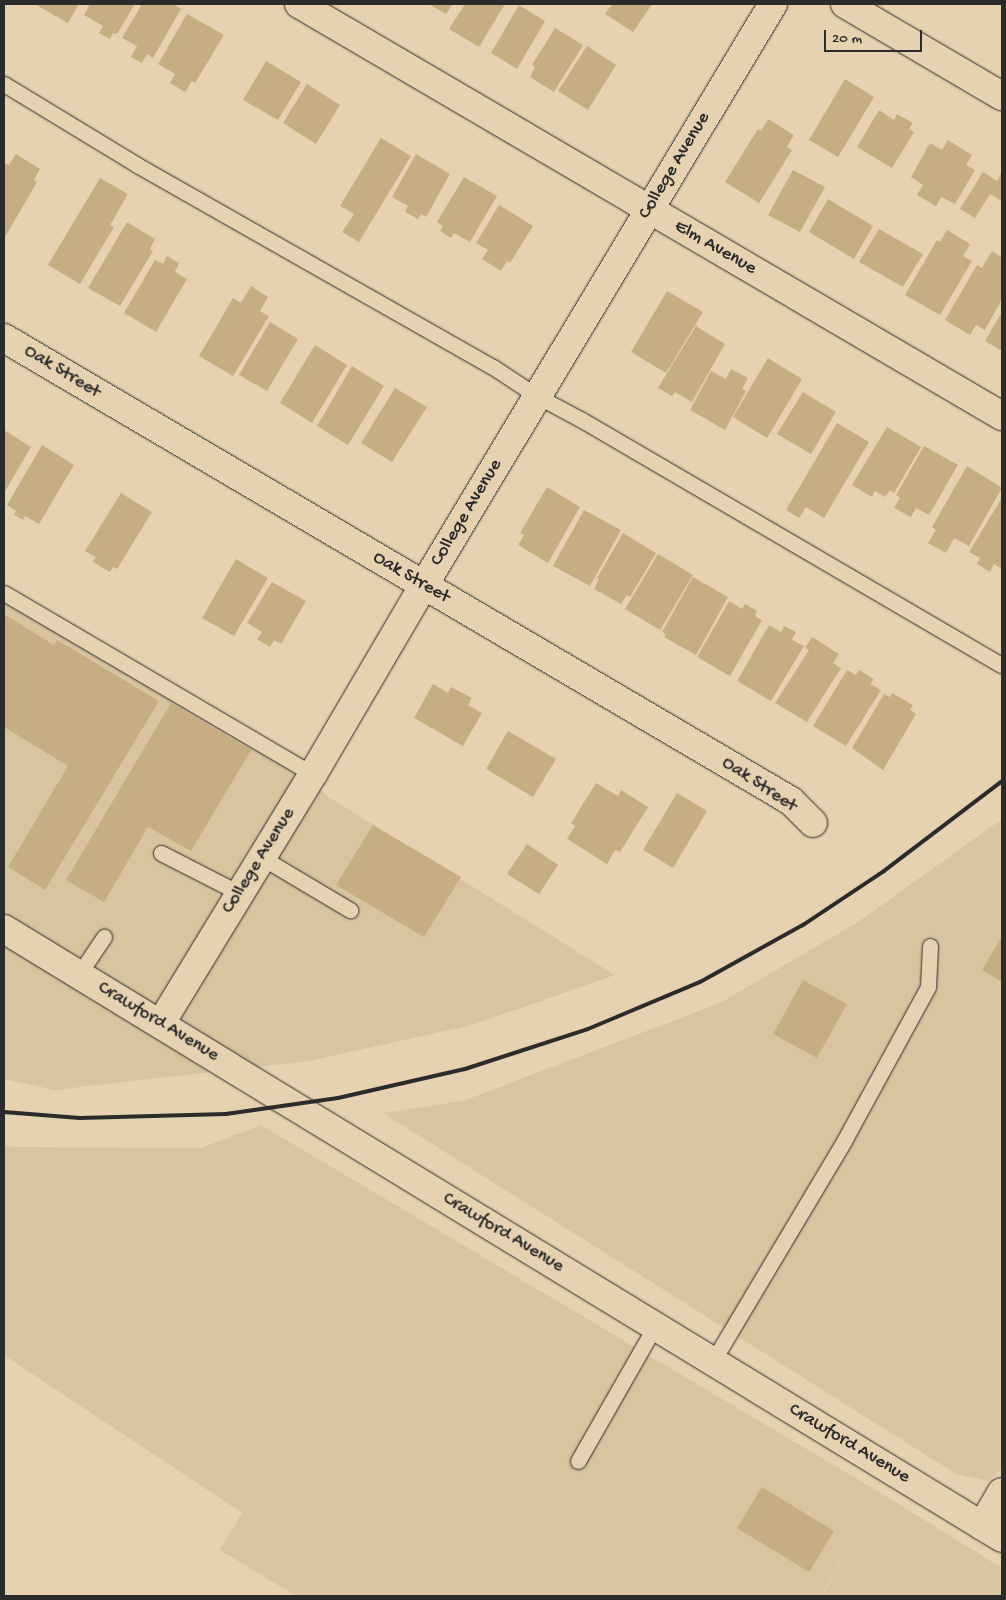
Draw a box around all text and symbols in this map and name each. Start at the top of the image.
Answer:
scale bar [826,20,924,52]
text: 20 m [832,30,862,48]
street label: College Avenue [634,108,716,224]
street label: Elm Avenue [670,215,760,281]
street label: Oak Street [19,340,105,404]
street label: College Avenue [426,455,508,571]
street label: Oak Street [368,547,454,609]
street label: Oak Street [717,752,801,818]
street label: College Avenue [217,804,301,918]
street label: Crawford Avenue [93,977,223,1067]
street label: Crawford Avenue [438,1188,568,1278]
street label: Crawford Avenue [784,1399,914,1489]

